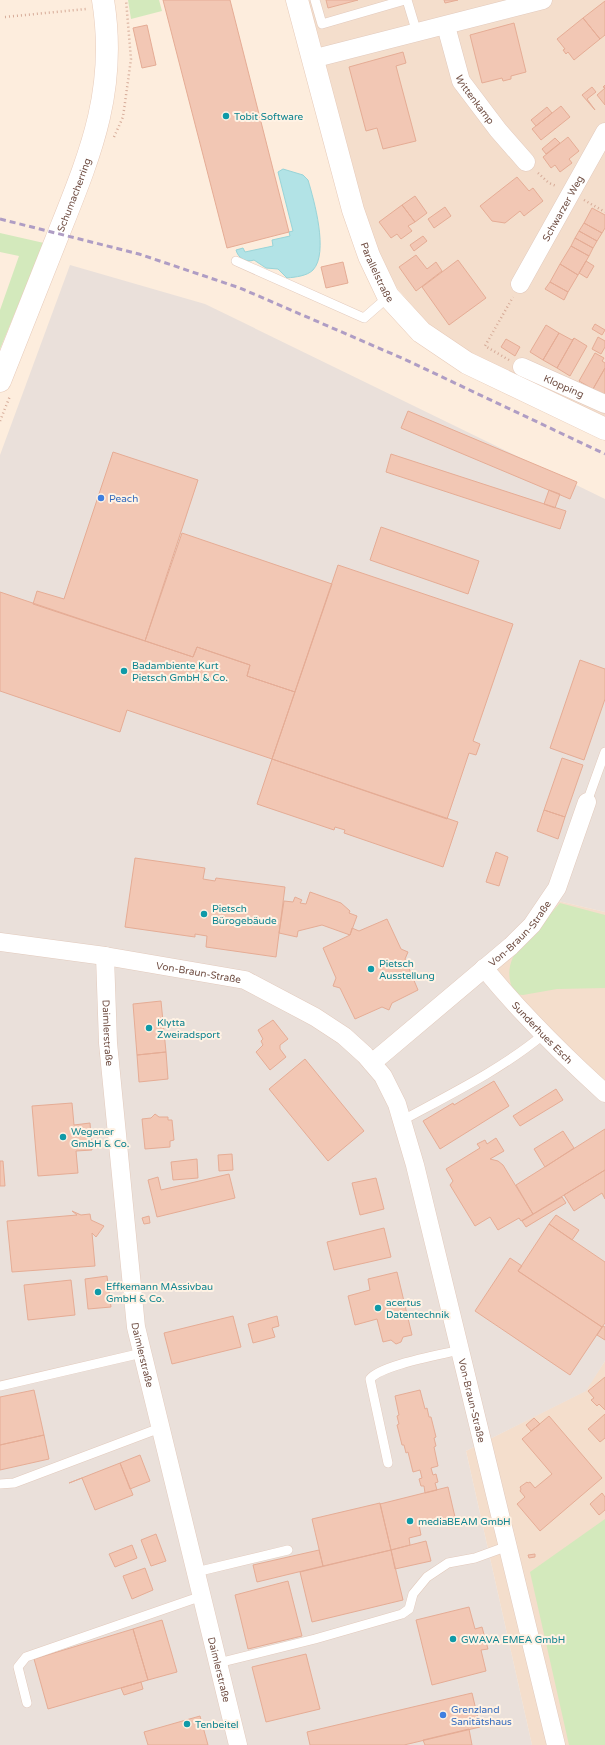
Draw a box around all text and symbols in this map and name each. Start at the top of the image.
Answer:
street label: Wittenkamp [453,74,496,127]
marker: Tobit Software [221,111,231,121]
place label: Tobit Software [234,111,304,123]
street label: Schumacherring [55,157,94,234]
street label: Schwarzer Weg [540,173,587,244]
street label: Parallelstraße [358,241,396,305]
street label: Klopping [542,372,586,401]
marker: Peach [96,493,106,503]
place label: Peach [109,493,138,505]
place label: Badambiente Kurt Pietsch GmbH & Co. [132,660,228,684]
marker: Badambiente Kurt Pietsch GmbH & Co. [119,666,129,676]
street label: Von-Braun-Straße [487,898,554,969]
place label: Pietsch Bürogebäude [212,903,277,927]
marker: Pietsch Bürogebäude [199,909,209,919]
place label: Pietsch Ausstellung [379,958,435,982]
street label: Von-Braun-Straße [155,960,242,986]
marker: Pietsch Ausstellung [366,964,376,974]
street label: Sunderhues Esch [509,999,575,1067]
street label: Daimlerstraße [100,1000,115,1067]
place label: Klytta Zweiradsport [157,1017,220,1041]
marker: Klytta Zweiradsport [144,1023,154,1033]
place label: Wegener GmbH & Co. [71,1126,129,1150]
marker: Wegener GmbH & Co. [58,1132,68,1142]
place label: Effkemann MAssivbau GmbH & Co. [106,1281,213,1305]
marker: Effkemann MAssivbau GmbH & Co. [93,1287,103,1297]
place label: acertus Datentechnik [386,1297,450,1321]
marker: acertus Datentechnik [373,1303,383,1313]
street label: Daimlerstraße [129,1322,156,1389]
street label: Von-Braun-Straße [455,1357,487,1444]
marker: mediaBEAM GmbH [405,1516,415,1526]
place label: mediaBEAM GmbH [418,1516,511,1528]
marker: GWAVA EMEA GmbH [448,1634,458,1644]
place label: GWAVA EMEA GmbH [461,1634,565,1646]
street label: Daimlerstraße [205,1636,232,1704]
place label: Grenzland Sanitätshaus [451,1704,512,1728]
marker: Grenzland Sanitätshaus [438,1710,448,1720]
marker: Tenbeitel [182,1719,192,1729]
place label: Tenbeitel [195,1719,239,1731]

